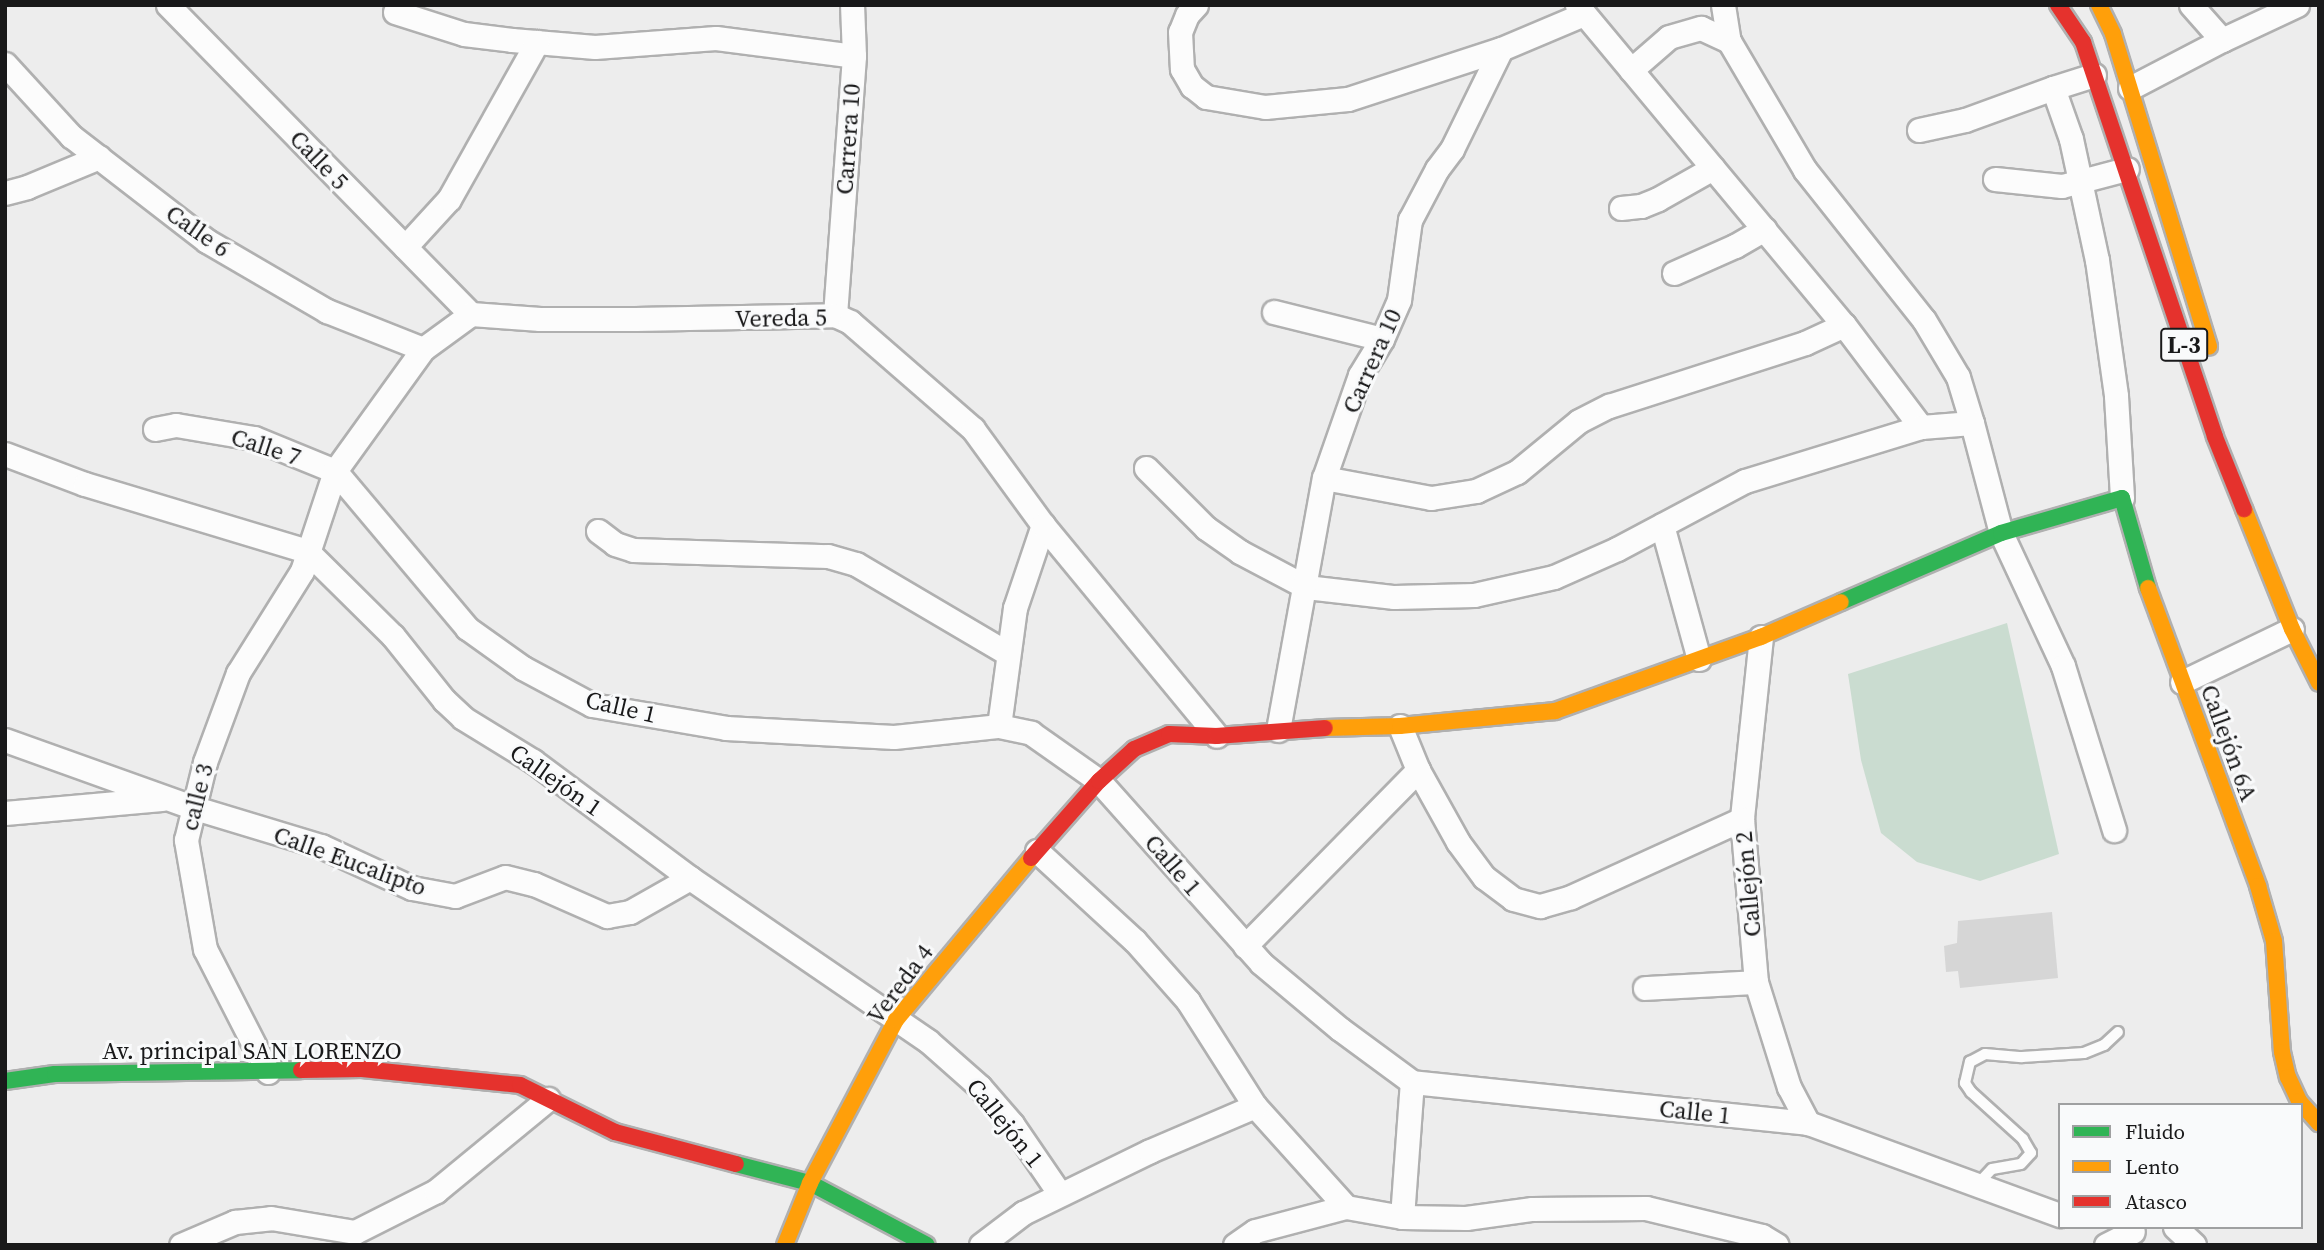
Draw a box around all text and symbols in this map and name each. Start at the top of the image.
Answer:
street label: Carrera 10 [830,83,866,195]
street label: Calle 5 [284,124,354,196]
street label: Calle 6 [160,199,236,263]
street label: Vereda 5 [735,303,827,333]
street label: Carrera 10 [1336,304,1408,418]
road number: L-3 [2160,326,2208,364]
street label: Calle 7 [228,422,304,472]
street label: Callejón 6A [2195,681,2263,805]
street label: Calle 1 [583,685,659,729]
street label: Callejón 1 [504,738,608,822]
street label: calle 3 [175,760,219,834]
street label: Calle Eucalipto [270,820,430,902]
street label: Calle 1 [1139,829,1207,901]
street label: Callejón 2 [1729,830,1767,938]
street label: Vereda 4 [861,939,939,1029]
street label: Av. principal SAN LORENZO [102,1037,402,1065]
street label: Callejón 1 [960,1073,1050,1173]
street label: Calle 1 [1658,1094,1732,1130]
legend [2058,1103,2303,1229]
text: Fluido [2125,1117,2185,1146]
text: Lento [2125,1152,2179,1181]
text: Atasco [2125,1187,2187,1216]

